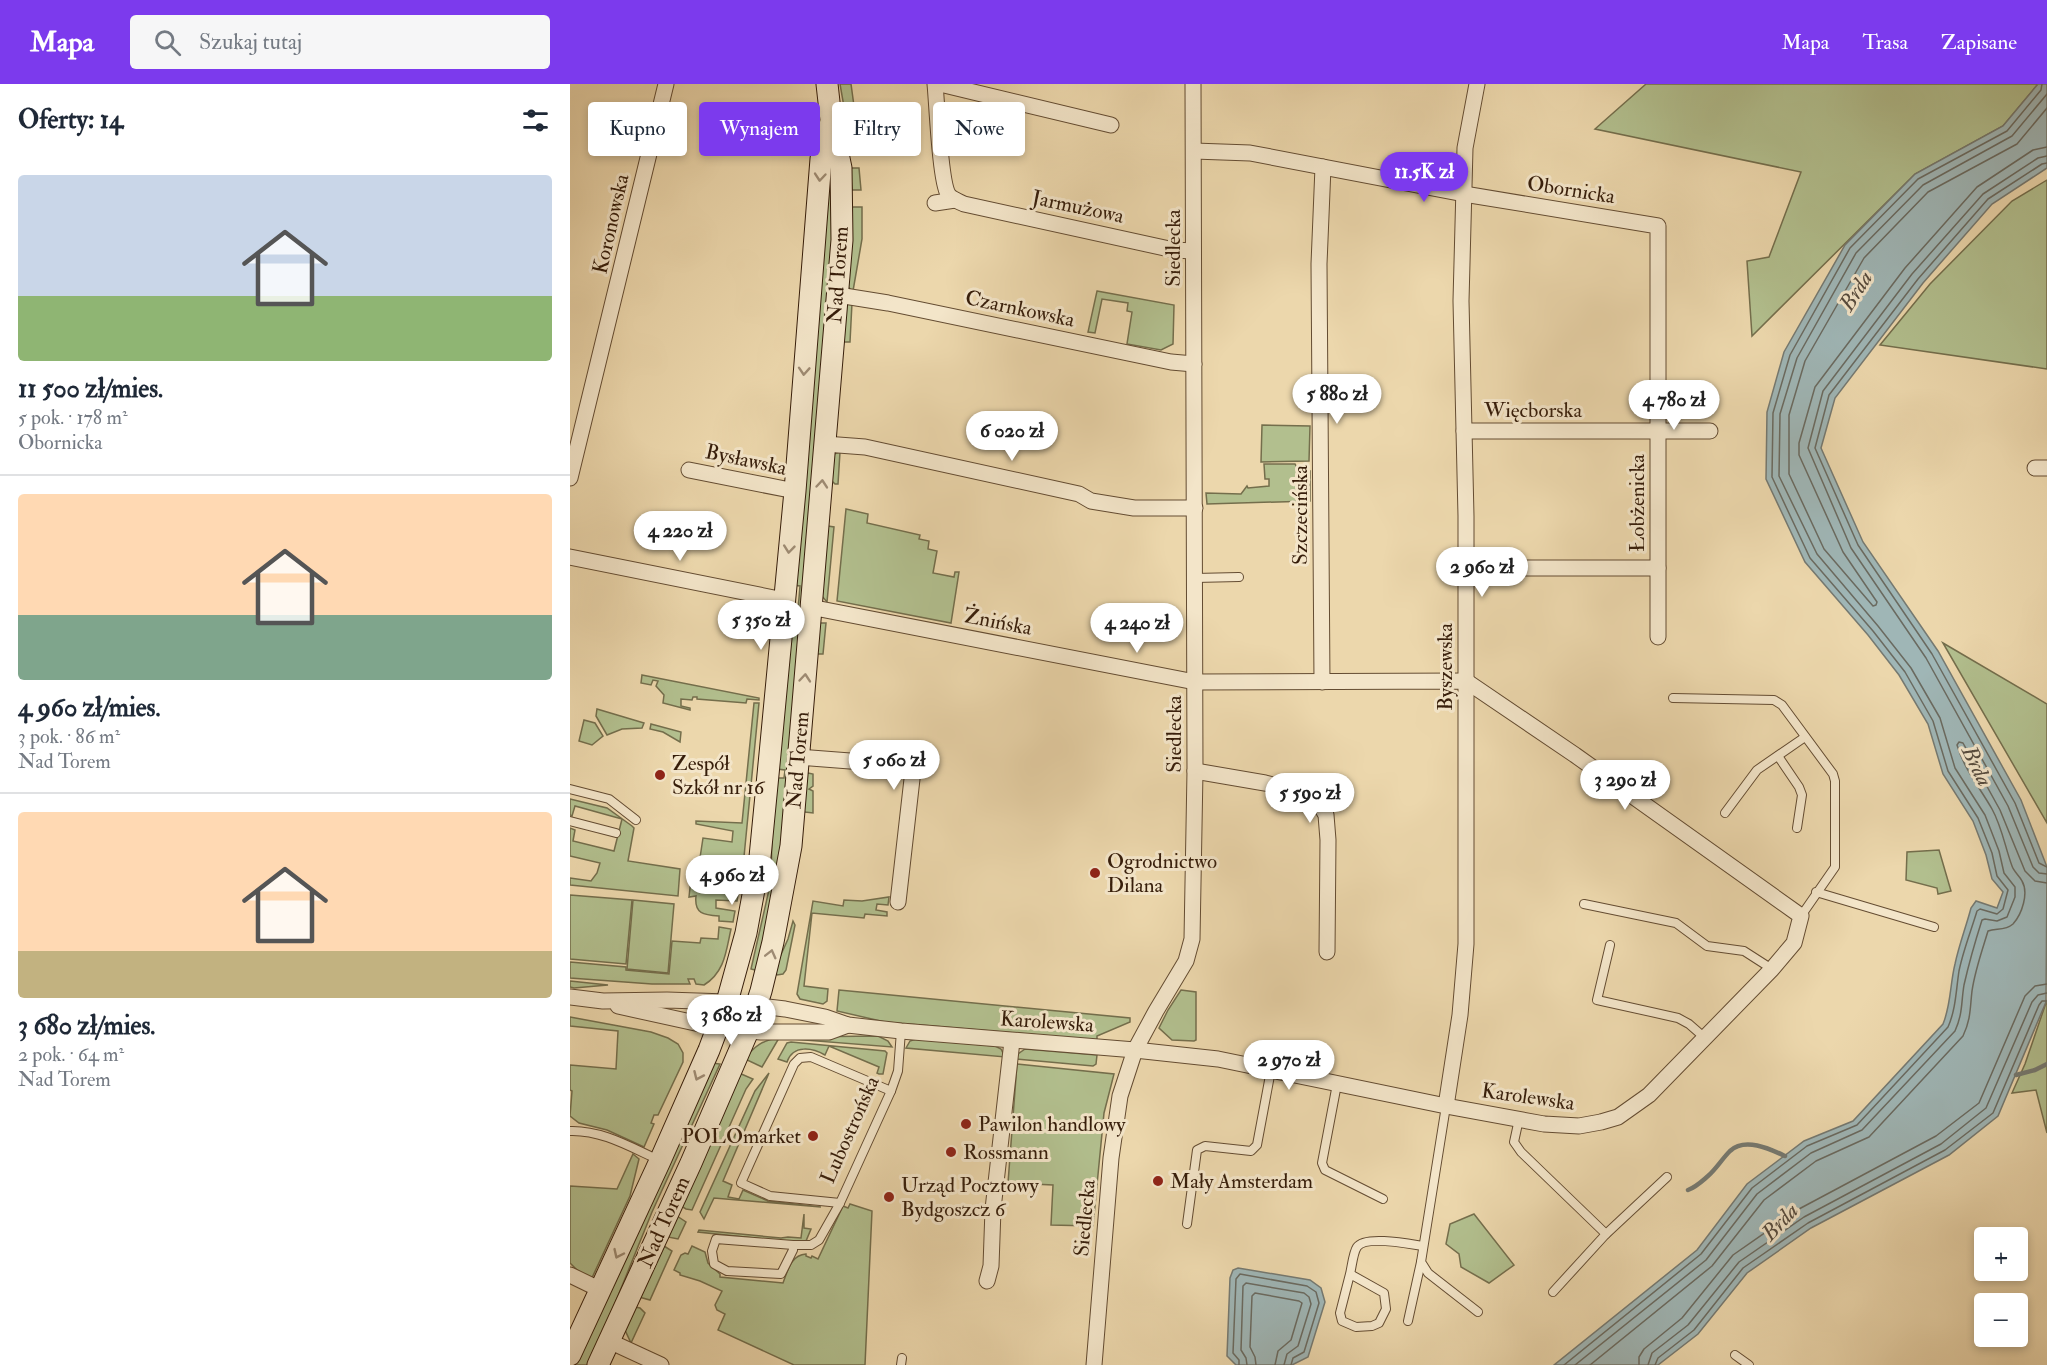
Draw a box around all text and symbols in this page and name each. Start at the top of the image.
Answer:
search box [130,15,550,69]
text: Mapa [30,25,94,60]
icon: search [151,26,184,59]
text: Szukaj tutaj [199,28,302,56]
text: Mapa [1781,29,1829,56]
text: Trasa [1862,29,1908,56]
text: Zapisane [1941,29,2017,56]
chip: Kupno [588,102,687,156]
chip: Wynajem [699,102,820,156]
chip: Filtry [832,102,921,156]
chip: Nowe [933,102,1025,156]
text: Oferty: 14 [18,104,123,136]
icon: filters [519,104,552,137]
pin: 11.5K zł [1362,152,1486,203]
text: 11.5K zł [1394,159,1454,184]
street label: Obornicka [1525,170,1617,210]
street label: Koronowska [586,171,636,277]
one-way arrow [814,173,827,182]
street label: Jarmużowa [1029,184,1127,230]
street label: Siedlecka [1160,209,1187,287]
icon: home [231,214,339,322]
street label: Nad Torem [821,225,855,325]
water label: Brda [1833,266,1879,317]
street label: Czarnkowska [963,284,1077,334]
one-way arrow [798,367,811,376]
text: 11 500 zł/mies. [18,373,163,405]
pin: 5 880 zł [1275,374,1399,425]
pin: 4 780 zł [1612,380,1736,431]
text: 5 880 zł [1306,381,1368,406]
text: 4 780 zł [1643,387,1705,412]
street label: Więcborska [1483,397,1582,424]
text: 5 pok. · 178 m² [18,405,128,430]
pin: 6 020 zł [950,411,1074,462]
text: 6 020 zł [980,418,1044,443]
text: Obornicka [18,430,102,455]
street label: Bysławska [703,438,790,482]
street label: Łobżenicka [1624,454,1651,552]
street label: Szczecińska [1287,465,1314,565]
one-way arrow [815,479,828,488]
pin: 4 220 zł [618,511,742,562]
text: 4 220 zł [648,518,712,543]
icon: home [231,533,339,641]
one-way arrow [783,545,796,554]
pin: 2 960 zł [1420,547,1544,598]
text: 2 960 zł [1450,554,1514,579]
pin: 5 350 zł [699,600,823,651]
street label: Żnińska [962,602,1035,642]
pin: 4 240 zł [1075,603,1199,654]
text: 5 350 zł [732,607,790,632]
text: 4 240 zł [1104,610,1170,635]
street label: Byszewska [1432,623,1459,711]
one-way arrow [798,673,811,682]
text: 4 960 zł/mies. [18,692,161,724]
street label: Siedlecka [1161,695,1188,773]
street label: Nad Torem [780,710,816,810]
text: 3 pok. · 86 m² [18,724,120,749]
pin: 5 060 zł [832,740,956,791]
water label: Brda [1955,740,1999,791]
text: 5 060 zł [863,747,925,772]
text: Nad Torem [18,749,111,774]
place label: Zespół Szkół nr 16 [672,750,766,801]
pin: 3 290 zł [1563,760,1687,811]
text: 3 290 zł [1594,767,1656,792]
marker: Zespół Szkół nr 16 [653,768,667,782]
pin: 5 590 zł [1248,773,1372,824]
text: 5 590 zł [1279,780,1341,805]
place label: Ogrodnictwo Dilana [1107,848,1217,899]
icon: home [231,851,339,959]
pin: 4 960 zł [670,855,794,906]
text: 4 960 zł [700,862,764,887]
marker: Ogrodnictwo Dilana [1088,866,1102,880]
one-way arrow [763,950,776,960]
pin: 3 680 zł [669,995,793,1046]
text: 3 680 zł [701,1002,761,1027]
street label: Karolewska [999,1005,1095,1039]
text: 3 680 zł/mies. [18,1010,155,1042]
pin: 2 970 zł [1227,1040,1351,1091]
text: 2 pok. · 64 m² [18,1042,124,1067]
text: 2 970 zł [1258,1047,1320,1072]
text: Nad Torem [18,1067,111,1092]
one-way arrow [693,1070,705,1081]
street label: Lubostrońska [814,1072,886,1188]
street label: Karolewska [1480,1077,1577,1117]
place label: Pawilon handlowy [978,1111,1126,1138]
marker: Pawilon handlowy [959,1117,973,1131]
place label: POLOmarket [682,1123,801,1150]
marker: POLOmarket [806,1129,820,1143]
place label: Rossmann [963,1139,1049,1166]
marker: Rossmann [944,1145,958,1159]
place label: Mały Amsterdam [1170,1168,1313,1195]
street label: Nad Torem [632,1172,696,1272]
place label: Urząd Pocztowy Bydgoszcz 6 [901,1172,1040,1223]
marker: Mały Amsterdam [1151,1174,1165,1188]
street label: Siedlecka [1068,1178,1102,1258]
marker: Urząd Pocztowy Bydgoszcz 6 [882,1190,896,1204]
water label: Brda [1755,1197,1805,1248]
map controls [1974,1227,2028,1347]
button: + [1974,1227,2028,1281]
one-way arrow [613,1247,625,1258]
button: − [1974,1293,2028,1347]

